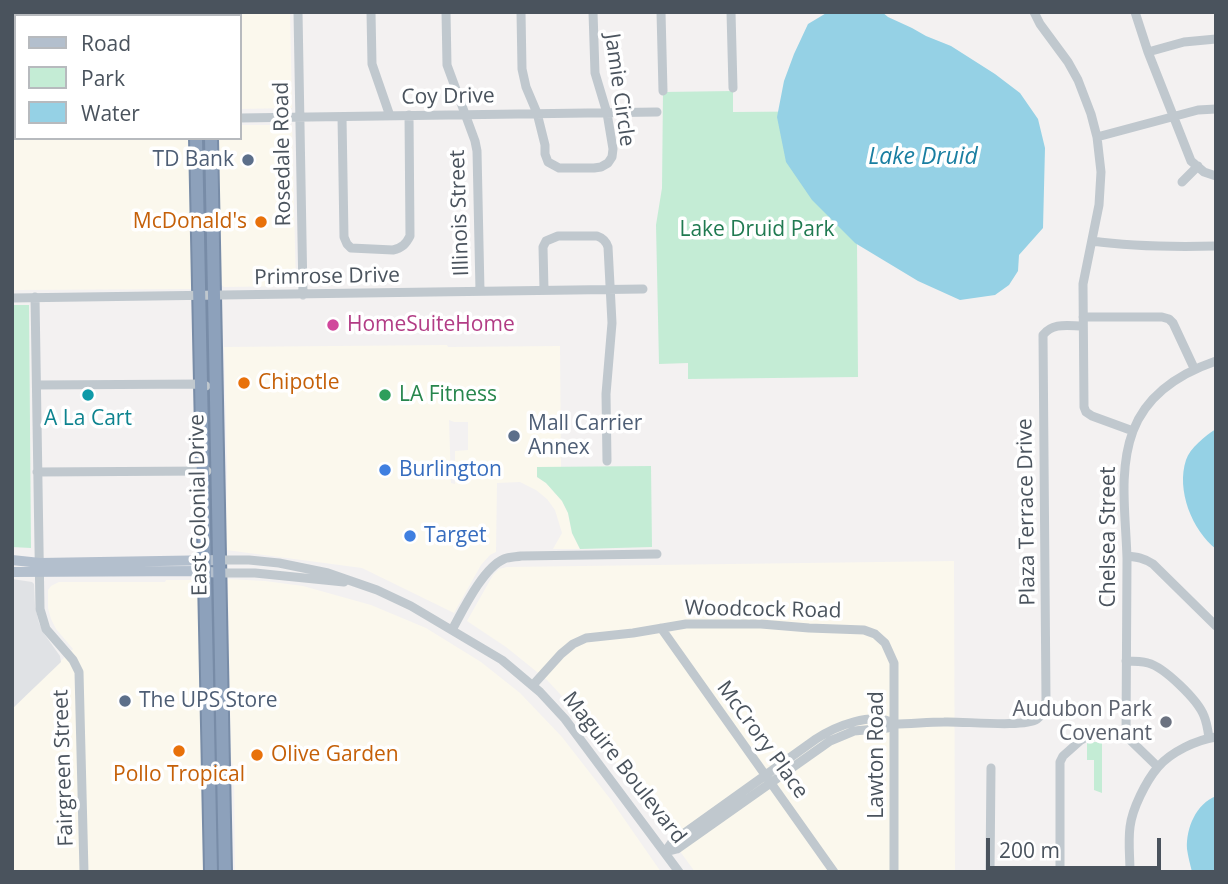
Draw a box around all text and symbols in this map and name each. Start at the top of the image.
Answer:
legend [14,14,242,140]
text: Road [81,29,131,57]
street label: Jamie Circle [599,32,639,148]
text: Park [81,64,125,92]
street label: Rosedale Road [269,82,297,226]
street label: Coy Drive [401,84,495,110]
text: Water [81,99,140,127]
water label: Lake Druid [868,143,978,171]
place label: TD Bank [153,147,234,173]
street label: Illinois Street [445,149,475,277]
marker: TD Bank [240,152,256,168]
place label: McDonald's [133,209,247,235]
marker: McDonald's [253,214,269,230]
park label: Lake Druid Park [679,217,835,243]
street label: Primrose Drive [254,263,400,291]
place label: HomeSuiteHome [347,312,515,338]
marker: HomeSuiteHome [325,317,341,333]
place label: Chipotle [258,370,339,396]
marker: Chipotle [236,375,252,391]
place label: LA Fitness [399,382,497,408]
marker: A La Cart [80,387,96,403]
marker: LA Fitness [377,387,393,403]
place label: A La Cart [44,406,132,432]
place label: Mall Carrier Annex [528,411,642,461]
street label: East Colonial Drive [185,414,213,596]
street label: Plaza Terrace Drive [1013,418,1041,606]
marker: Mall Carrier Annex [506,428,522,444]
place label: Burlington [399,457,502,483]
marker: Burlington [377,462,393,478]
street label: Chelsea Street [1096,467,1122,607]
place label: Target [424,523,486,549]
marker: Target [402,528,418,544]
street label: Woodcock Road [684,596,842,624]
street label: McCrory Place [711,676,813,804]
street label: Maguire Boulevard [557,687,691,849]
place label: The UPS Store [139,688,278,714]
street label: Fairgreen Street [49,689,79,847]
street label: Lawton Road [864,691,890,819]
marker: The UPS Store [117,693,133,709]
place label: Audubon Park Covenant [1012,697,1152,747]
marker: Audubon Park Covenant [1158,714,1174,730]
place label: Olive Garden [271,742,399,768]
marker: Pollo Tropical [171,743,187,759]
marker: Olive Garden [249,747,265,763]
place label: Pollo Tropical [113,762,245,788]
scale bar [990,824,1165,868]
text: 200 m [999,836,1060,864]

